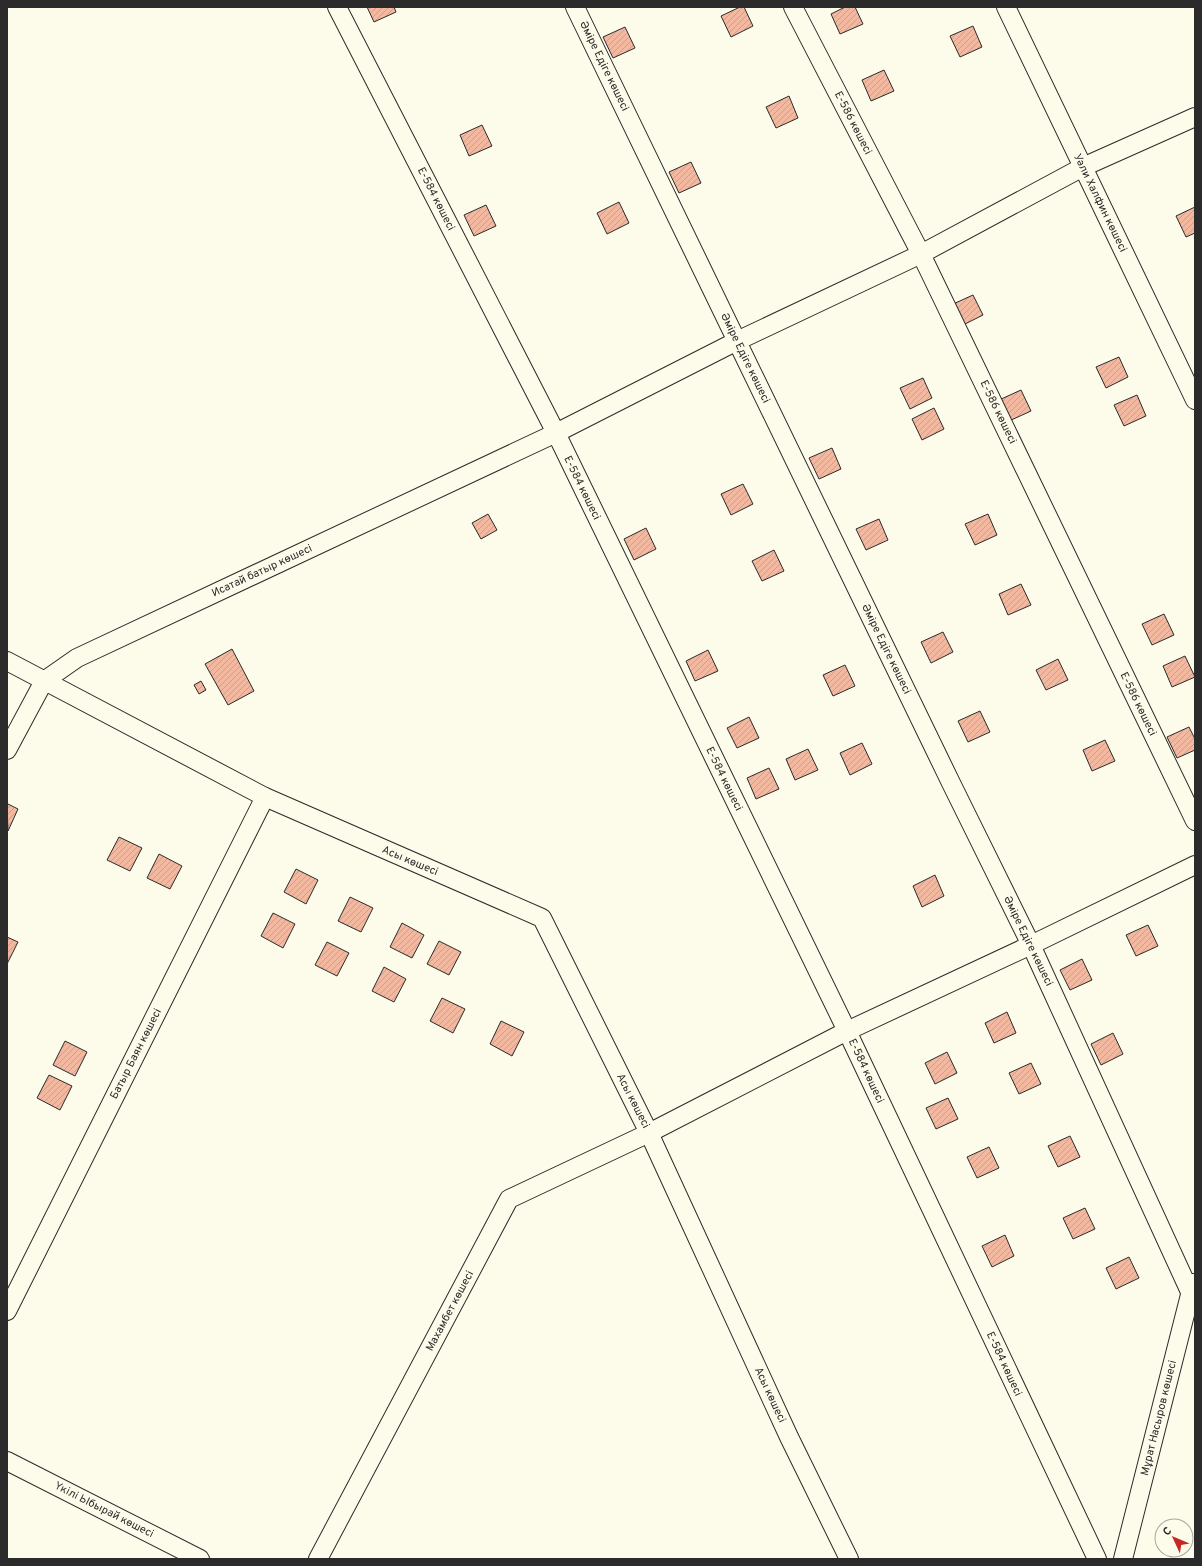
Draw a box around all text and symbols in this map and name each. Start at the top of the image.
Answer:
street label: Әміре Едіге көшесі [576,19,632,113]
street label: Е-586 көшесі [831,89,875,157]
street label: Уәли Халфин көшесі [1070,152,1130,254]
street label: Е-584 көшесі [414,165,458,233]
street label: Әміре Едіге көшесі [717,311,773,405]
street label: Е-586 көшесі [977,378,1019,446]
street label: Е-584 көшесі [560,454,604,522]
street label: Исатай батыр көшесі [209,542,315,600]
street label: Әміре Едіге көшесі [858,602,914,696]
street label: Е-586 көшесі [1117,670,1159,738]
street label: Е-584 көшесі [702,745,746,813]
street label: Асы көшесі [380,843,440,879]
street label: Әміре Едіге көшесі [1000,894,1056,988]
street label: Батыр Баян көшесі [107,1006,165,1102]
street label: Е-584 көшесі [845,1037,887,1105]
street label: Асы көшесі [613,1071,653,1131]
street label: Махамбет көшесі [423,1268,477,1354]
street label: Е-584 көшесі [983,1330,1025,1398]
street label: Мұрат Насыров көшесі [1138,1359,1180,1477]
street label: Асы көшесі [751,1365,789,1425]
street label: Үкілі Ыбырай көшесі [52,1479,156,1541]
north arrow [1154,1518,1194,1558]
text: С [1160,1524,1175,1539]

